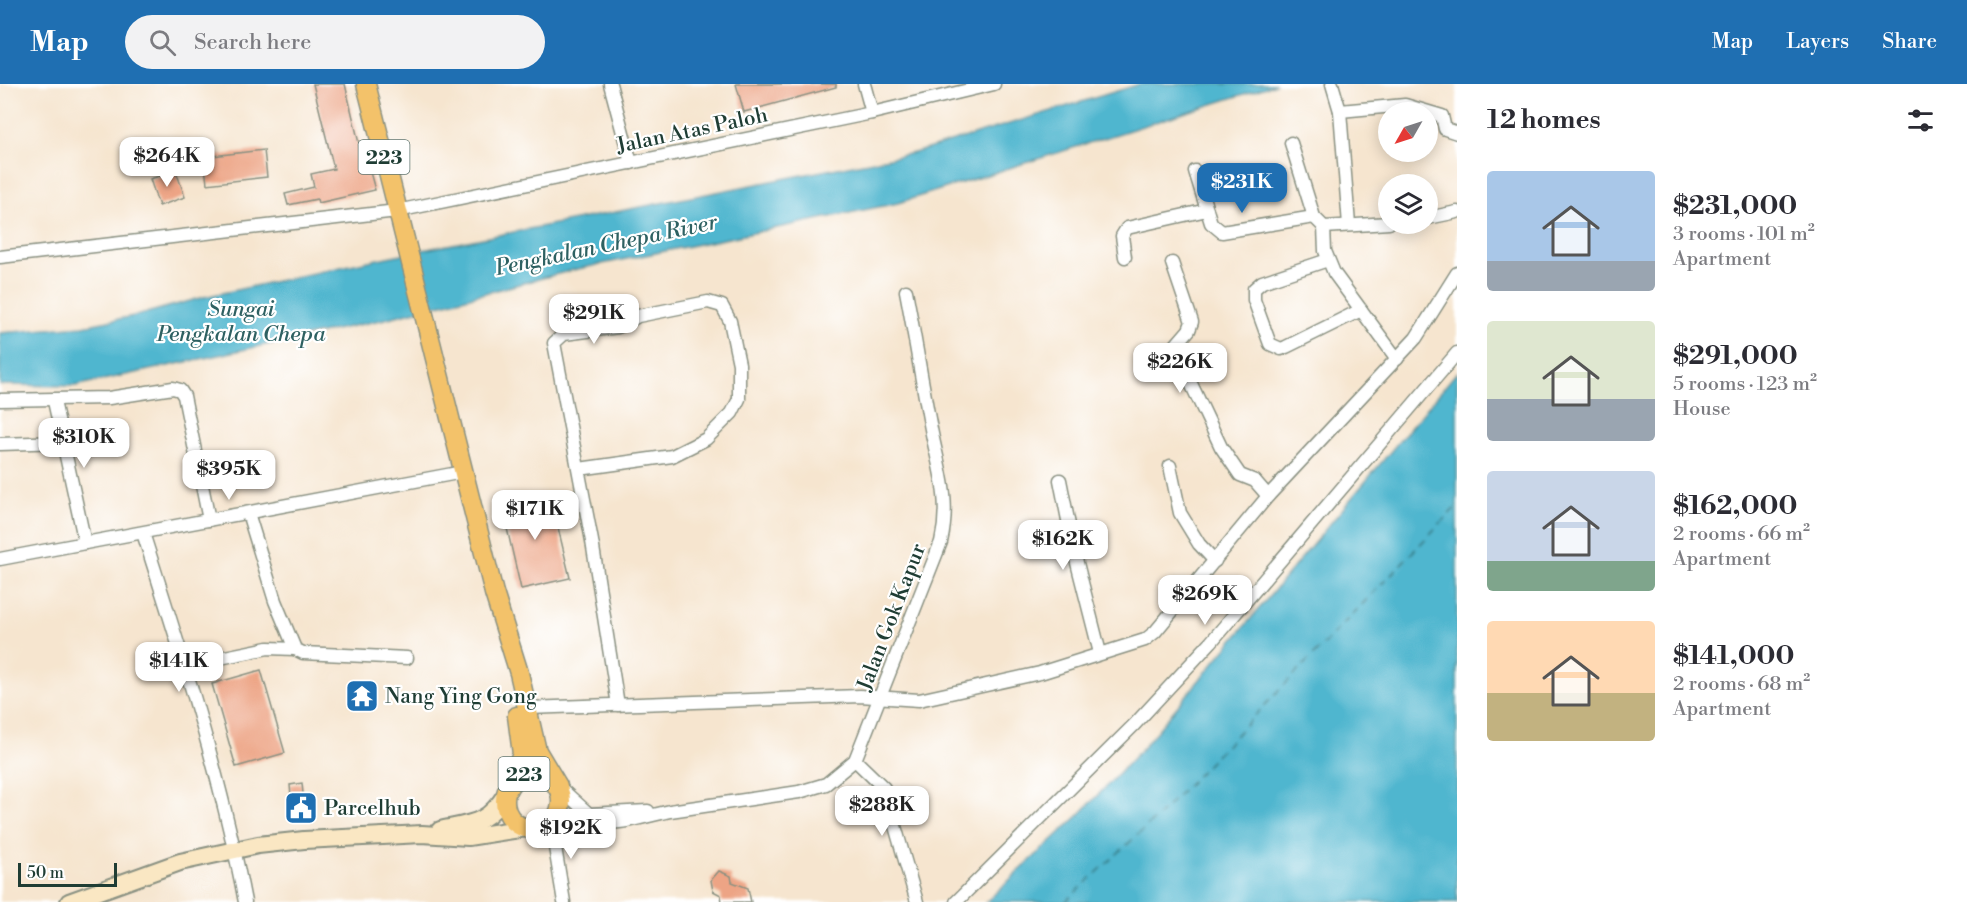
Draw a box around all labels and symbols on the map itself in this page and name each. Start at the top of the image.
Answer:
street label: Jalan Atas Paloh [613,102,771,160]
north arrow [1378,102,1438,162]
pin: $264K [125,137,209,188]
road number: 223 [358,140,410,174]
pin: $231K [1200,163,1284,214]
water label: Pengkalan Chepa River [492,209,720,282]
pin: $291K [552,294,636,345]
water label: Sungai Pengkalan Chepa [156,296,326,348]
pin: $226K [1138,343,1222,394]
pin: $310K [42,418,126,469]
pin: $395K [187,450,271,501]
pin: $171K [493,490,577,541]
pin: $162K [1021,520,1105,571]
street label: Jalan Gok Kapur [852,540,932,696]
pin: $269K [1163,575,1247,626]
pin: $141K [137,642,221,693]
temple icon: Nang Ying Gong [344,678,380,714]
place label: Nang Ying Gong [385,684,537,710]
road number: 223 [498,757,550,791]
pin: $288K [840,786,924,837]
public building icon: Parcelhub [283,790,319,826]
place label: Parcelhub [324,796,421,822]
pin: $192K [529,809,613,860]
scale bar [18,860,117,888]

